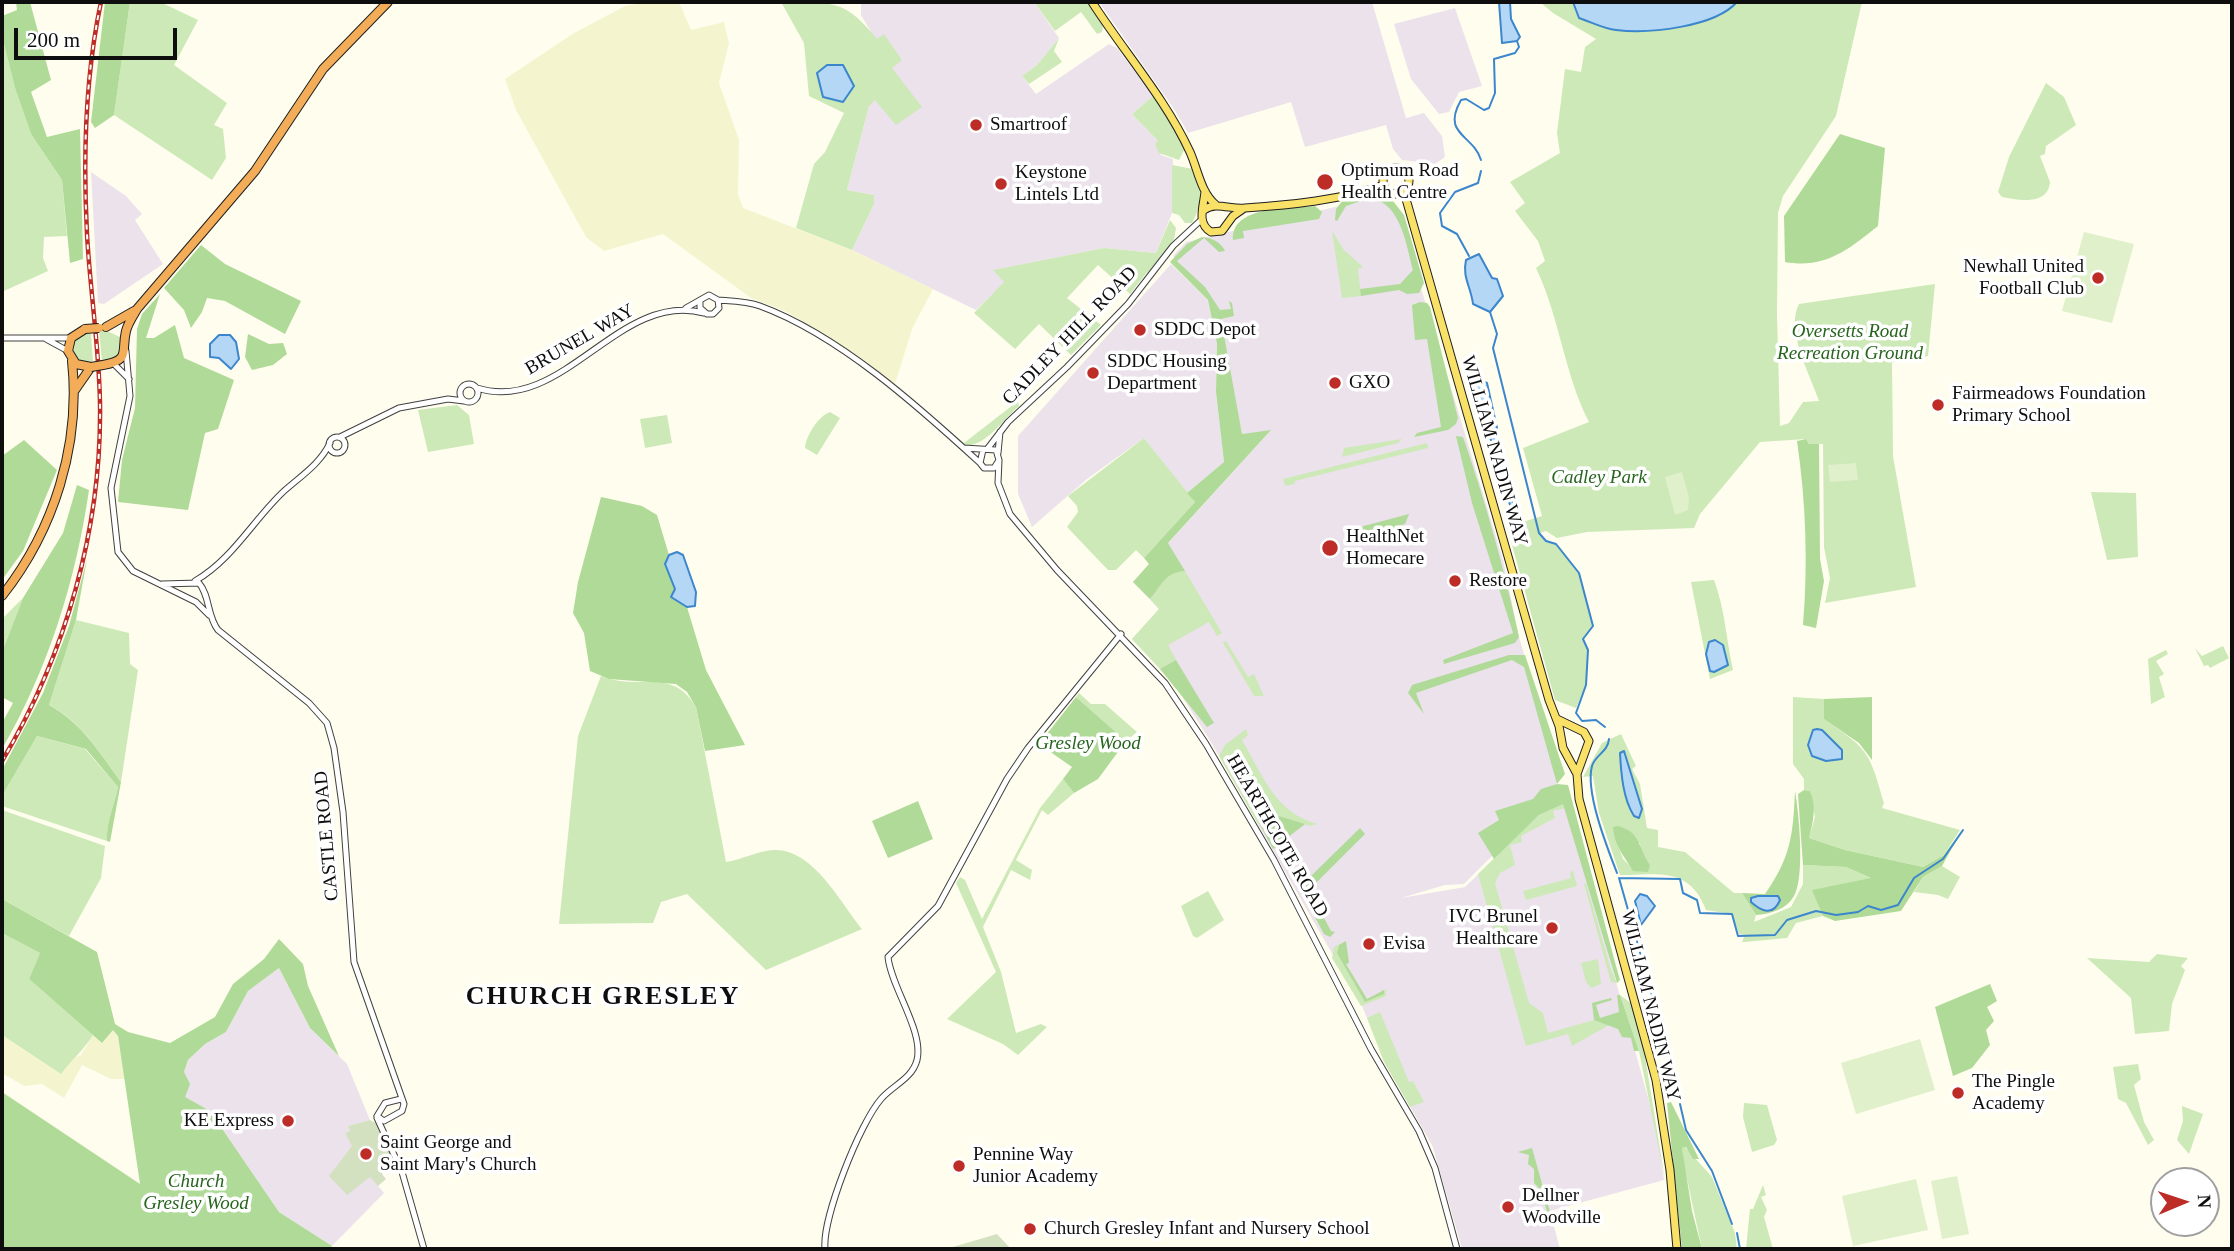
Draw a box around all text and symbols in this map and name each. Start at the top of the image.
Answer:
scale bar [18,14,180,58]
text: 200 m [27,28,80,52]
place label: Smartroof [990,114,1067,136]
marker: Smartroof [968,117,984,133]
place label: Optimum Road Health Centre [1341,160,1459,204]
place label: Keystone Lintels Ltd [1015,162,1099,206]
marker: Optimum Road Health Centre [1315,172,1335,192]
marker: Keystone Lintels Ltd [993,176,1009,192]
place label: Newhall United Football Club [1963,256,2084,300]
street label: CADLEY HILL ROAD [998,262,1142,410]
marker: Newhall United Football Club [2090,270,2106,286]
street label: BRUNEL WAY [521,300,639,380]
place label: SDDC Depot [1154,319,1256,341]
park label: Oversetts Road Recreation Ground [1777,321,1923,365]
marker: SDDC Depot [1132,322,1148,338]
place label: SDDC Housing Department [1107,351,1227,395]
street label: WILLIAM NADIN WAY [1456,353,1532,549]
marker: SDDC Housing Department [1085,365,1101,381]
place label: GXO [1349,372,1390,394]
marker: GXO [1327,375,1343,391]
place label: Fairmeadows Foundation Primary School [1952,383,2146,427]
marker: Fairmeadows Foundation Primary School [1930,397,1946,413]
park label: Cadley Park [1551,467,1647,489]
place label: HealthNet Homecare [1346,526,1424,570]
marker: HealthNet Homecare [1320,538,1340,558]
place label: Restore [1469,570,1527,592]
marker: Restore [1447,573,1463,589]
park label: Gresley Wood [1035,733,1141,755]
street label: HEARTHCOTE ROAD [1221,751,1333,921]
street label: CASTLE ROAD [310,770,344,902]
place label: IVC Brunel Healthcare [1449,906,1538,950]
street label: WILLIAM NADIN WAY [1615,908,1685,1104]
marker: IVC Brunel Healthcare [1544,920,1560,936]
place label: Evisa [1383,933,1425,955]
marker: Evisa [1361,936,1377,952]
district label: CHURCH GRESLEY [468,981,738,1013]
place label: The Pingle Academy [1972,1071,2055,1115]
marker: The Pingle Academy [1950,1085,1966,1101]
place label: KE Express [184,1110,274,1132]
marker: KE Express [280,1113,296,1129]
place label: Saint George and Saint Mary's Church [380,1132,536,1176]
place label: Pennine Way Junior Academy [973,1144,1098,1188]
marker: Saint George and Saint Mary's Church [358,1146,374,1162]
marker: Pennine Way Junior Academy [951,1158,967,1174]
north arrow [2150,1167,2220,1237]
park label: Church Gresley Wood [143,1171,249,1215]
place label: Dellner Woodville [1522,1185,1601,1229]
text: N [2194,1194,2215,1209]
marker: Dellner Woodville [1500,1199,1516,1215]
place label: Church Gresley Infant and Nursery School [1044,1218,1370,1240]
marker: Church Gresley Infant and Nursery School [1022,1221,1038,1237]

